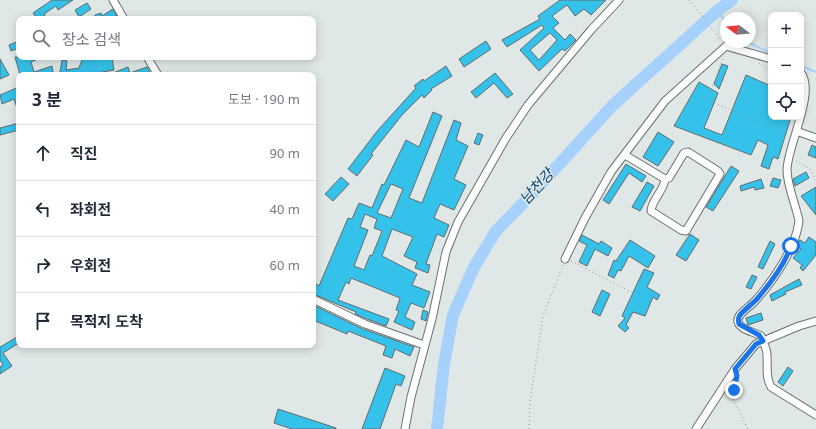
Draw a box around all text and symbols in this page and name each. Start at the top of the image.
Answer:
north arrow [720,12,756,48]
map controls [768,12,804,120]
button: + [768,12,804,48]
search box [16,16,316,60]
icon: search [30,27,52,49]
text: 장소 검색 [62,29,121,49]
button: − [768,48,804,84]
button: locate [768,84,804,120]
text: 3 분 [32,88,62,111]
text: 도보 · 190 m [228,90,300,108]
icon: ahead [32,142,54,164]
text: 직진 [70,143,98,163]
text: 90 m [270,144,300,162]
water label: 남천강 [515,163,559,208]
icon: left [32,198,54,220]
text: 좌회전 [70,199,111,219]
text: 40 m [270,200,300,218]
route start [782,237,800,255]
icon: right [32,254,54,276]
text: 우회전 [70,255,111,275]
text: 60 m [270,256,300,274]
icon: arrive [32,310,54,332]
text: 목적지 도착 [70,311,143,331]
route end [725,381,743,399]

